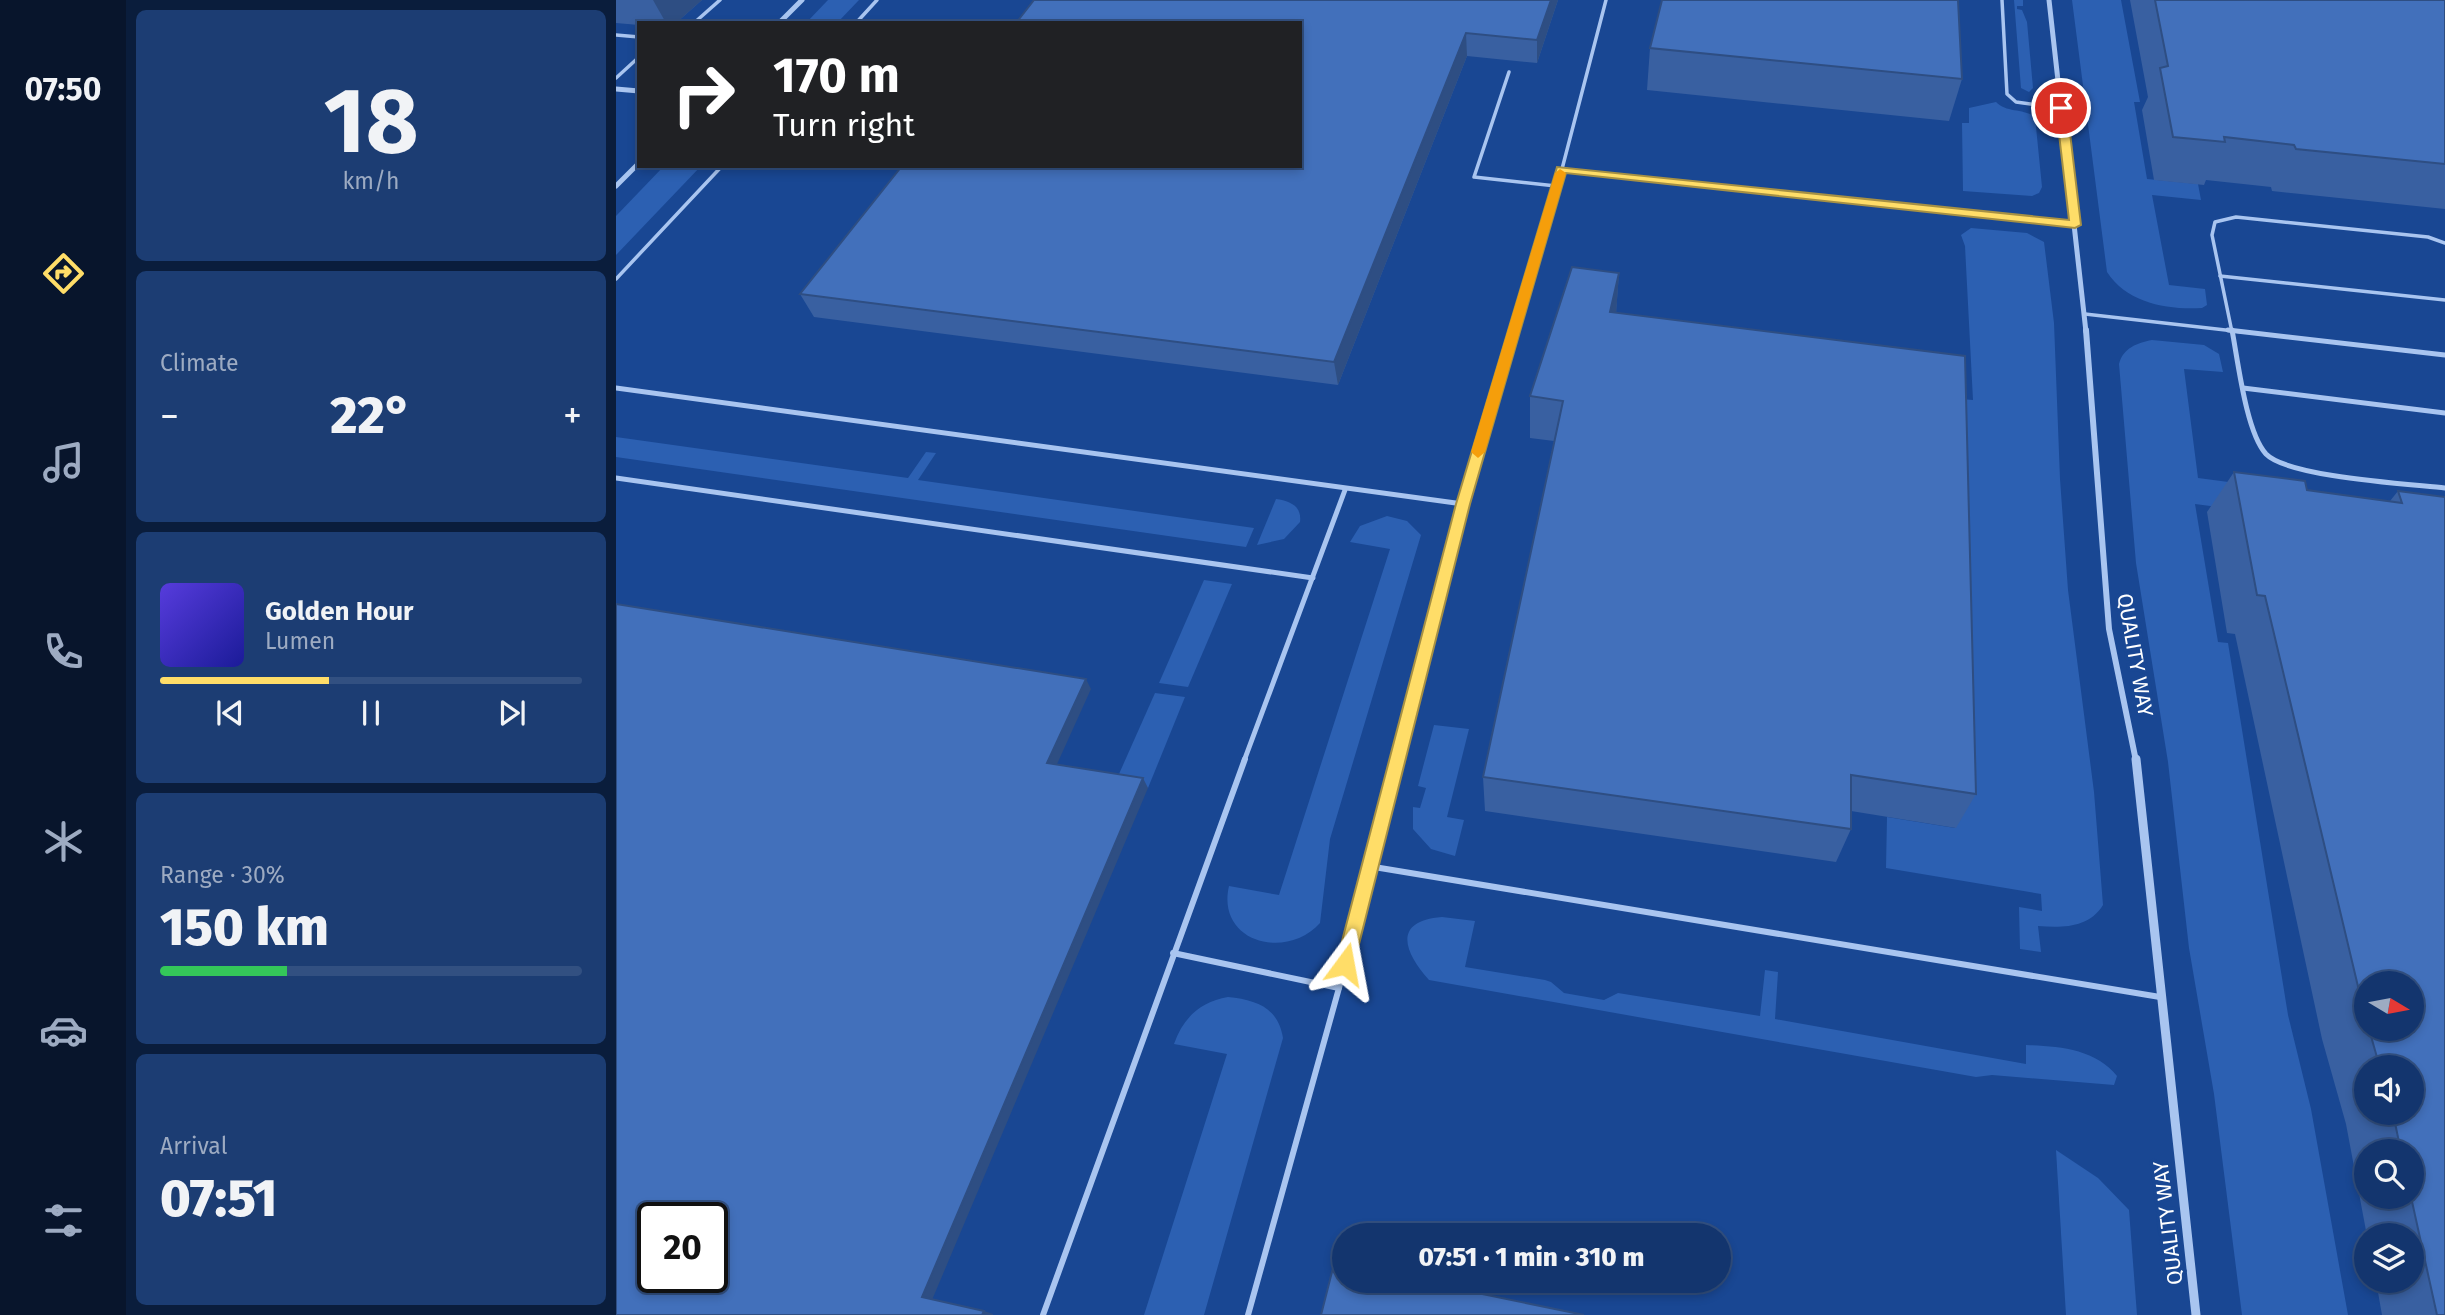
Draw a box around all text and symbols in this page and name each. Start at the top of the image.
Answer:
text: 170 m [773,46,900,105]
icon: right [658,49,749,140]
text: 18 [323,67,419,176]
text: 07:50 [25,70,101,108]
pin [2031,78,2091,138]
icon: arrive [2042,89,2080,127]
text: Turn right [773,106,915,144]
text: km/h [343,167,399,195]
icon: directions [39,249,88,298]
text: Climate [160,349,239,377]
text: 22° [330,384,412,447]
text: − [160,393,179,439]
text: + [563,393,582,439]
icon: music [39,438,88,487]
street label: QUALITY WAY [2111,591,2159,719]
text: Golden Hour [265,596,413,627]
icon: phone [39,627,88,676]
text: Lumen [265,627,335,655]
icon: previous [211,694,249,732]
icon: pause [352,694,390,732]
icon: next [493,694,531,732]
icon: climate [39,817,88,866]
text: Range · 30% [160,861,285,889]
text: 150 km [160,896,329,959]
position arrow [1308,927,1382,1001]
north arrow [2354,971,2424,1041]
map controls [2354,971,2424,1293]
icon: car [39,1006,88,1055]
button: sound [2354,1055,2424,1125]
text: Arrival [160,1132,227,1160]
button: search [2354,1139,2424,1209]
street label: QUALITY WAY [2147,1159,2189,1287]
text: 07:51 [160,1167,277,1230]
icon: filters [39,1196,88,1245]
speed limit sign: 20 [637,1202,728,1293]
button: layers [2354,1223,2424,1293]
text: 07:51 · 1 min · 310 m [1419,1242,1644,1273]

